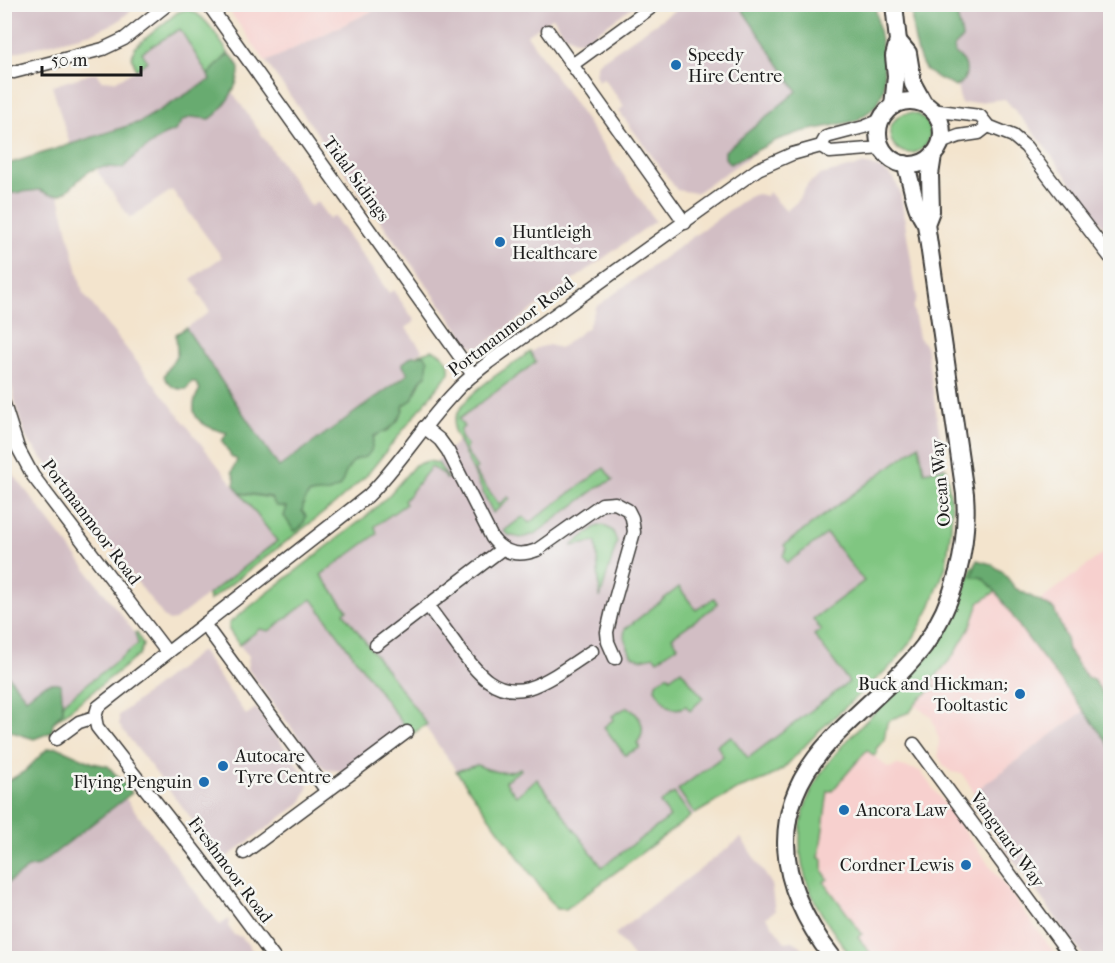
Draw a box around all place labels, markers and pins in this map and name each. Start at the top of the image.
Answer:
place label: Speedy Hire Centre [688,45,782,87]
marker: Speedy Hire Centre [669,58,683,72]
place label: Huntleigh Healthcare [512,222,597,264]
marker: Huntleigh Healthcare [493,235,507,249]
place label: Buck and Hickman; Tooltastic [858,674,1008,716]
marker: Buck and Hickman; Tooltastic [1013,687,1027,701]
place label: Autocare Tyre Centre [234,746,331,788]
marker: Autocare Tyre Centre [216,759,230,773]
place label: Flying Penguin [73,772,193,793]
marker: Flying Penguin [197,775,211,789]
place label: Ancora Law [855,800,948,821]
marker: Ancora Law [837,803,851,817]
place label: Cordner Lewis [840,855,954,876]
marker: Cordner Lewis [959,858,973,872]

